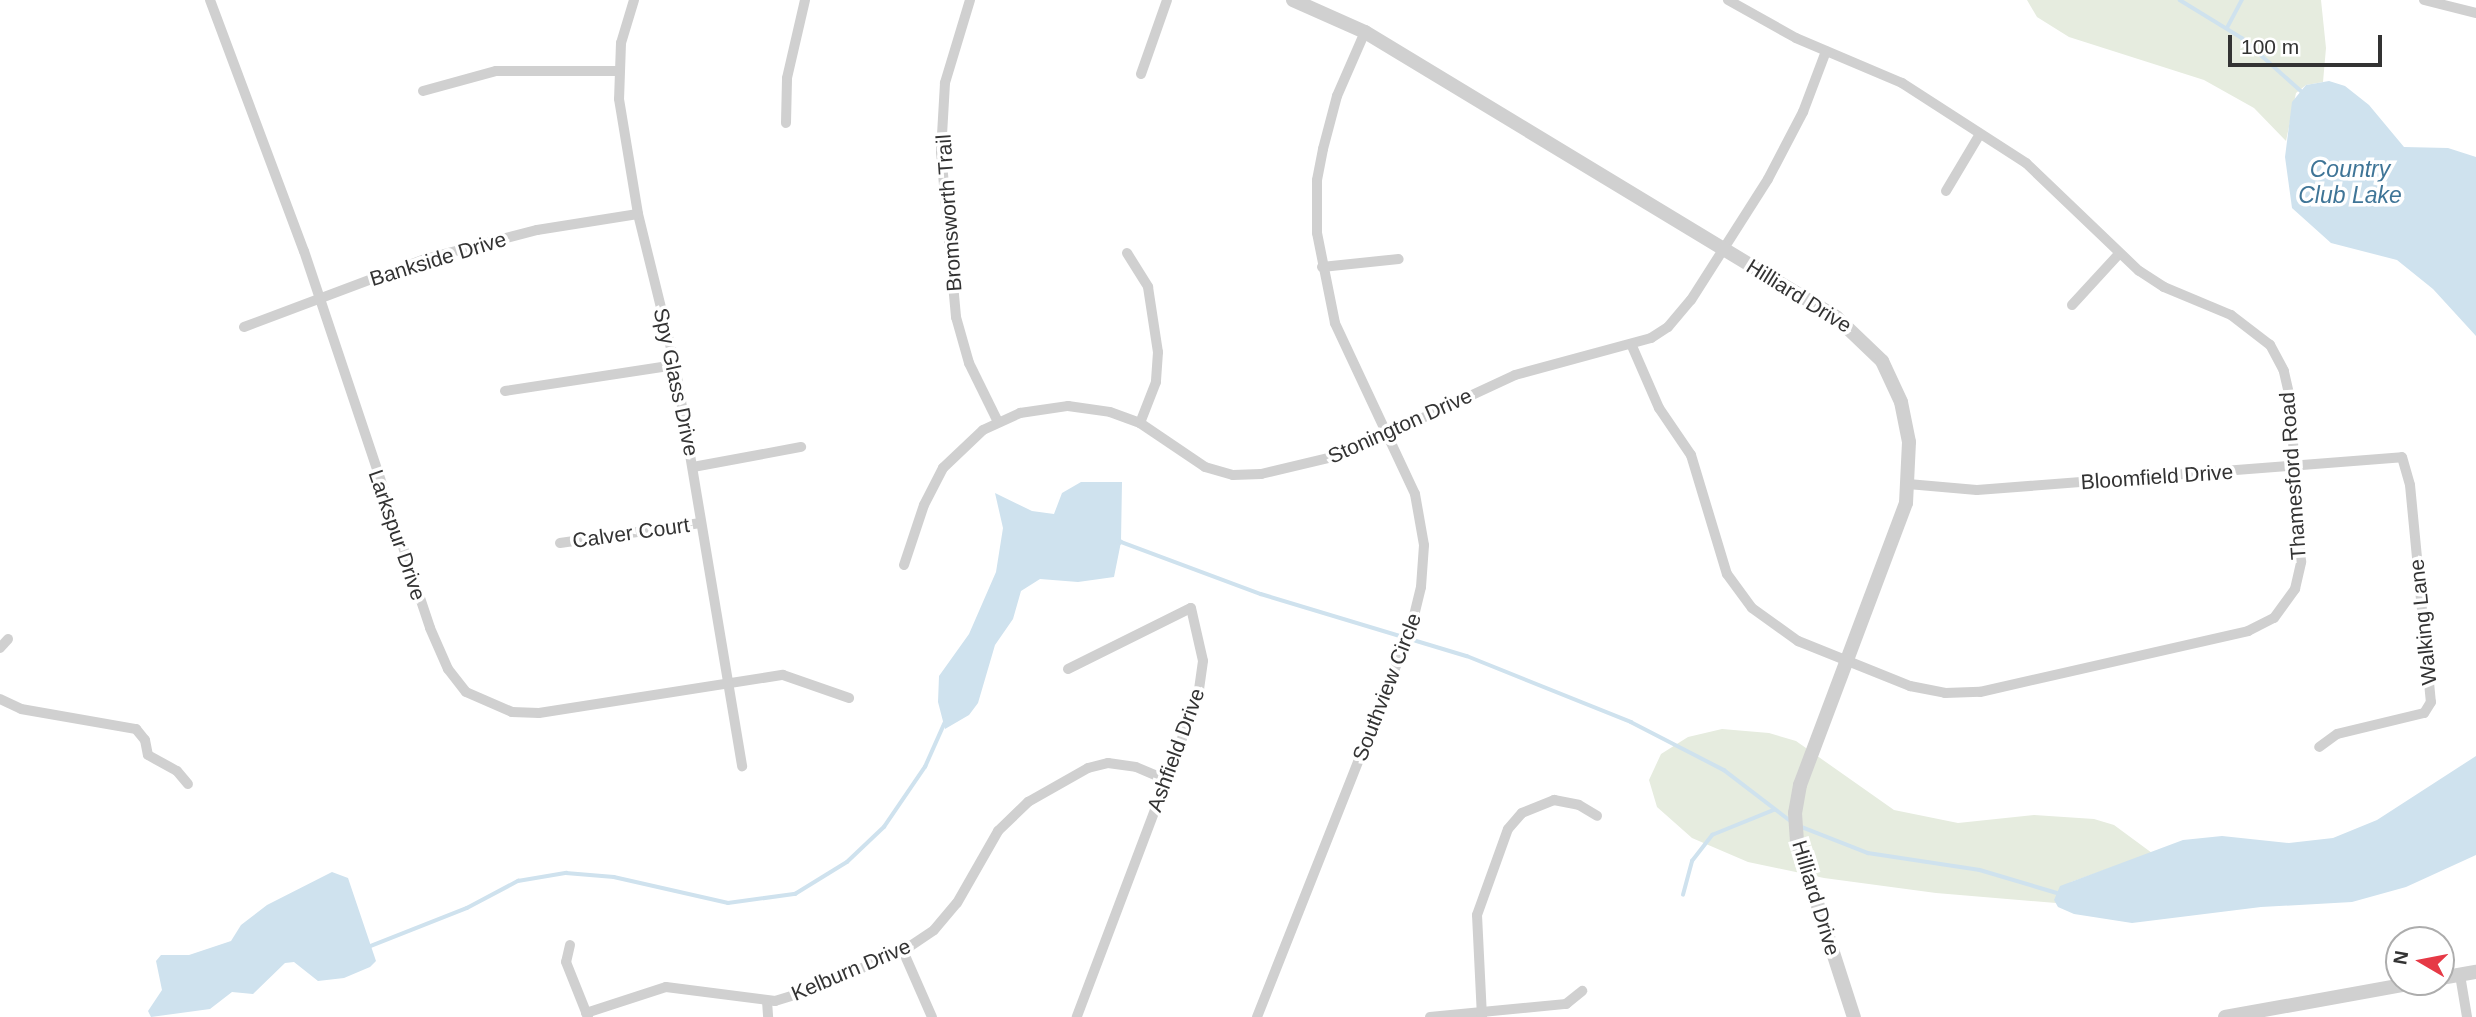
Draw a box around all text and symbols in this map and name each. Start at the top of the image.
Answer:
scale bar [2231,21,2385,65]
text: 100 m [2241,35,2299,58]
street label: Bromsworth Trail [931,133,967,293]
water label: Country Club Lake [2298,155,2402,209]
street label: Bankside Drive [367,226,509,292]
street label: Hilliard Drive [1742,254,1856,338]
street label: Spy Glass Drive [648,306,704,458]
street label: Stonington Drive [1324,383,1476,469]
street label: Thamesford Road [2275,391,2311,561]
street label: Bloomfield Drive [2080,459,2234,495]
street label: Larkspur Drive [363,466,431,604]
street label: Calver Court [571,512,691,554]
street label: Walking Lane [2404,558,2442,686]
street label: Southview Circle [1347,609,1427,765]
street label: Ashfield Drive [1142,685,1210,815]
street label: Hilliard Drive [1787,837,1845,959]
north arrow [2385,926,2455,996]
street label: Kelburn Drive [788,934,914,1006]
text: N [2389,949,2412,966]

